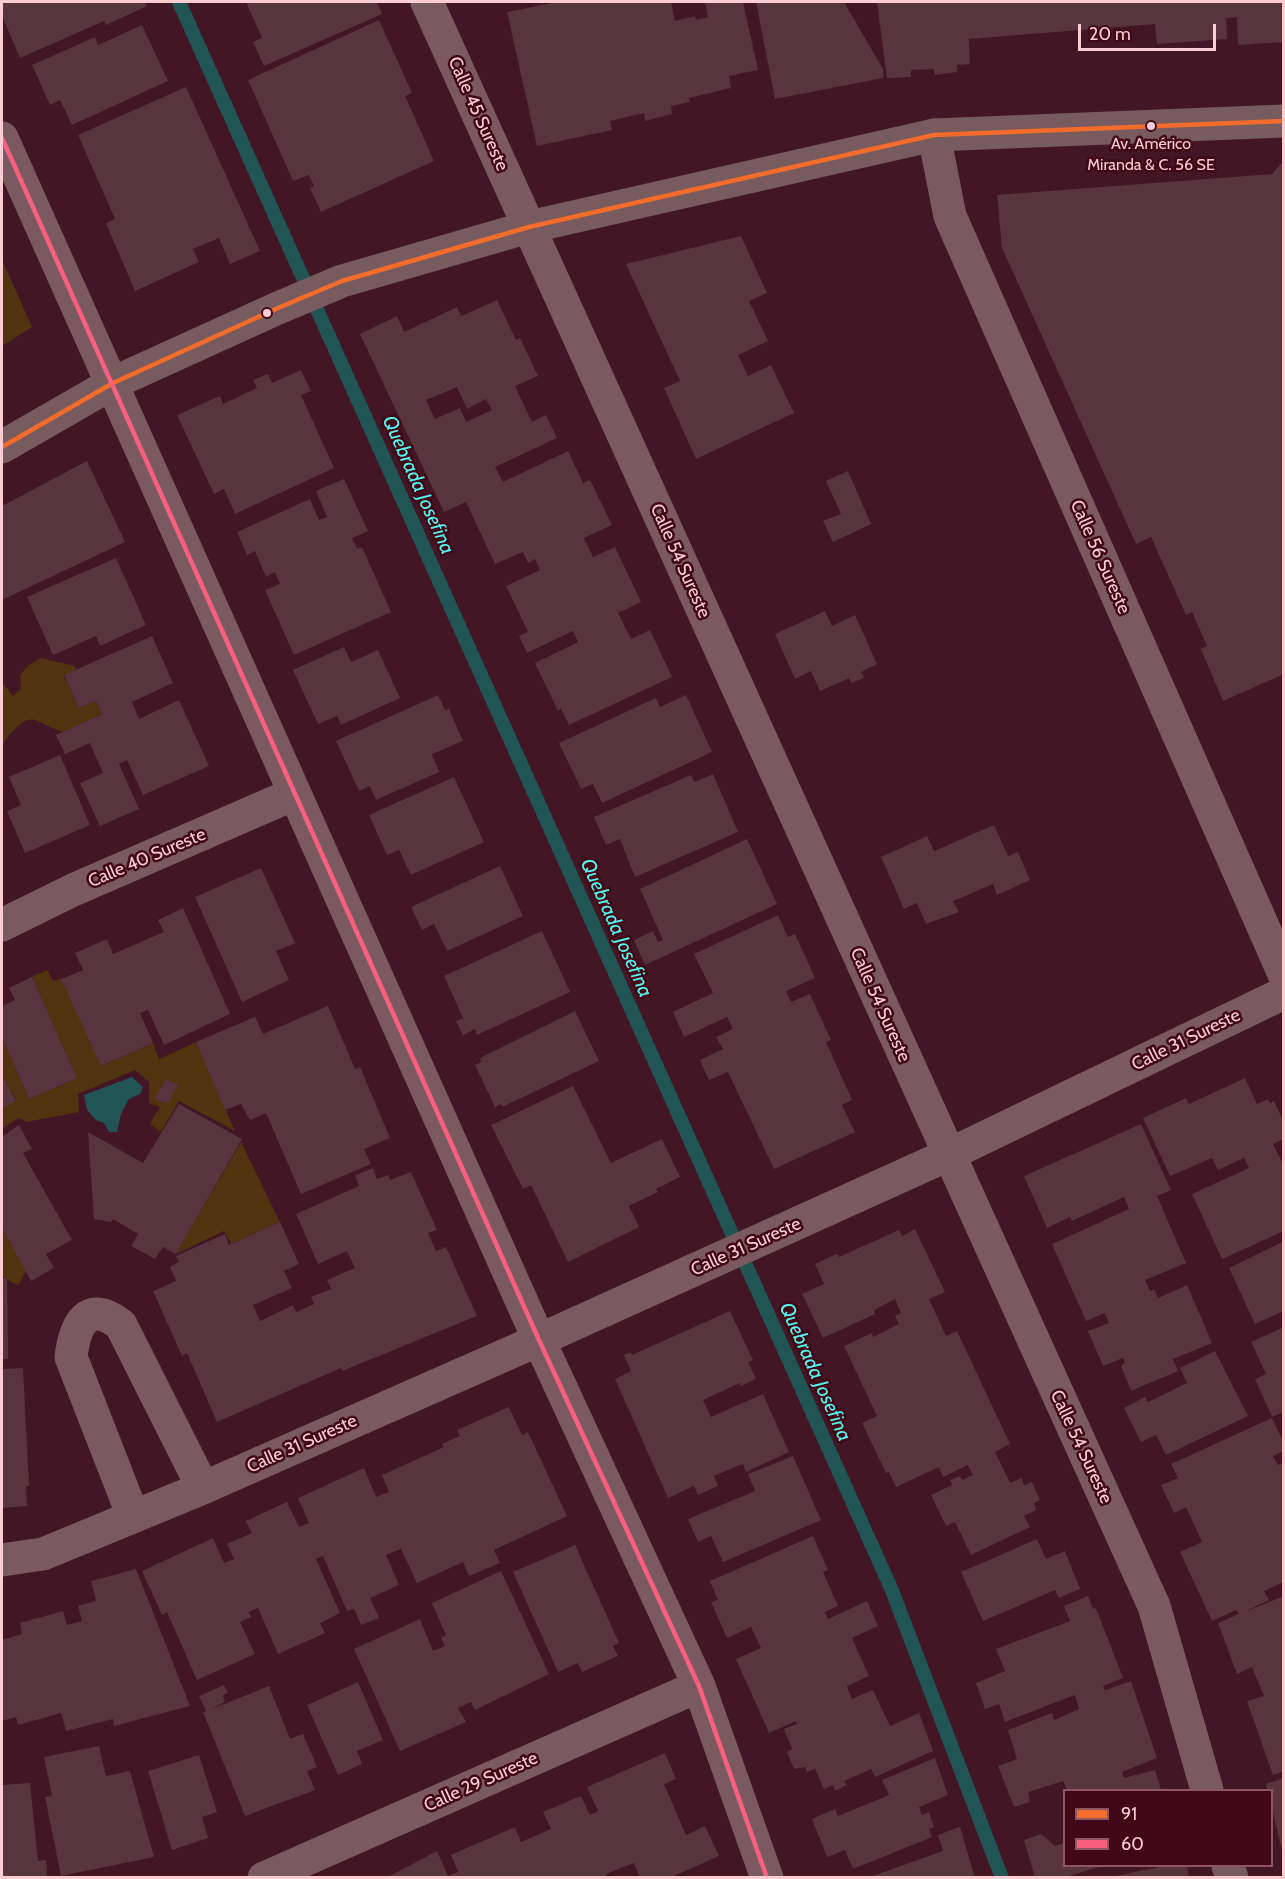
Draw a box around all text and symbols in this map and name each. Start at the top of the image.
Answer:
scale bar [1081,12,1219,50]
text: 20 m [1089,23,1131,45]
street label: Calle 45 Sureste [443,54,513,174]
marker: Av. Américo Miranda & C. 56 SE [1145,120,1157,132]
place label: Av. Américo Miranda & C. 56 SE [1087,134,1215,172]
unlabelled marker [261,307,273,319]
water label: Quebrada Josefina [377,412,459,558]
street label: Calle 56 Sureste [1065,497,1135,617]
street label: Calle 54 Sureste [645,501,715,621]
street label: Calle 40 Sureste [85,824,209,892]
water label: Quebrada Josefina [575,855,657,1001]
street label: Calle 54 Sureste [845,945,915,1065]
street label: Calle 31 Sureste [1128,1004,1244,1076]
street label: Calle 31 Sureste [688,1213,804,1281]
water label: Quebrada Josefina [774,1299,856,1445]
street label: Calle 54 Sureste [1045,1387,1117,1507]
street label: Calle 31 Sureste [244,1410,360,1478]
street label: Calle 29 Sureste [421,1747,541,1817]
legend [1063,1789,1273,1867]
text: 91 [1121,1803,1137,1825]
text: 60 [1121,1833,1144,1855]

